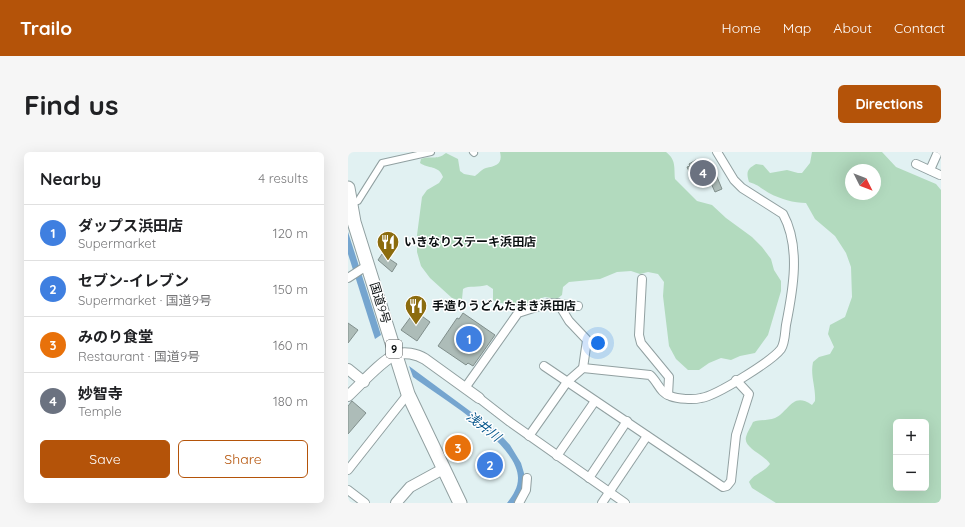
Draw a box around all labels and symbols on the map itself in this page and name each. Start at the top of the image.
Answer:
pin: 4 [690,158,716,188]
north arrow [845,164,881,200]
restaurant icon: いきなりステーキ浜田店 [375,229,401,262]
place label: いきなりステーキ浜田店 [404,234,536,249]
street label: 国道9号 [367,280,394,325]
restaurant icon: 手造りうどんたまき浜田店 [403,293,429,326]
place label: 手造りうどんたまき浜田店 [432,298,576,313]
pin: 1 [456,324,482,354]
your location [588,333,608,353]
road number: 9 [386,340,402,358]
water label: 浅井川 [464,408,506,446]
pin: 3 [445,433,471,463]
pin: 2 [477,450,503,480]

